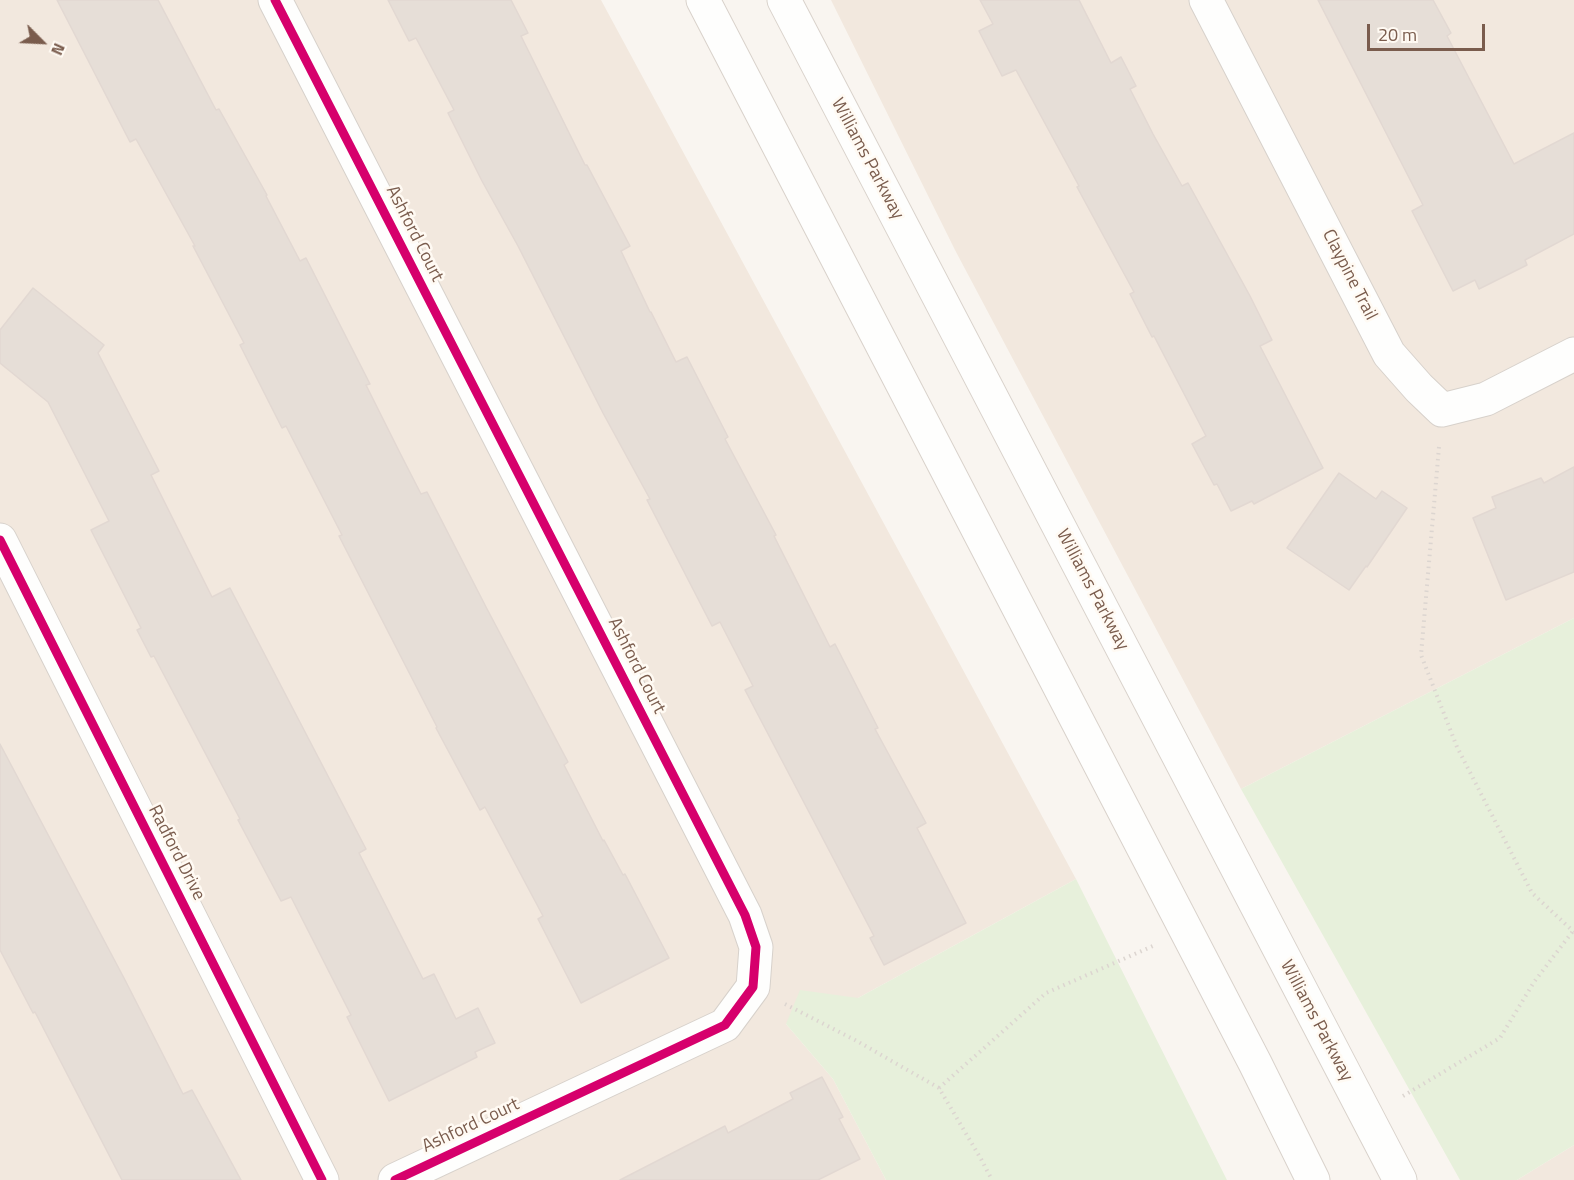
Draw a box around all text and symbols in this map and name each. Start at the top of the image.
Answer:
north arrow [12,12,72,72]
scale bar [1370,12,1488,50]
text: 20 m [1378,21,1417,48]
text: N [45,39,72,59]
street label: Williams Parkway [826,95,908,223]
street label: Ashford Court [381,182,447,286]
street label: Claypine Trail [1317,226,1381,324]
street label: Williams Parkway [1051,526,1133,654]
street label: Ashford Court [603,614,669,718]
street label: Radford Drive [143,802,209,904]
street label: Williams Parkway [1275,957,1357,1085]
street label: Ashford Court [419,1094,523,1158]

